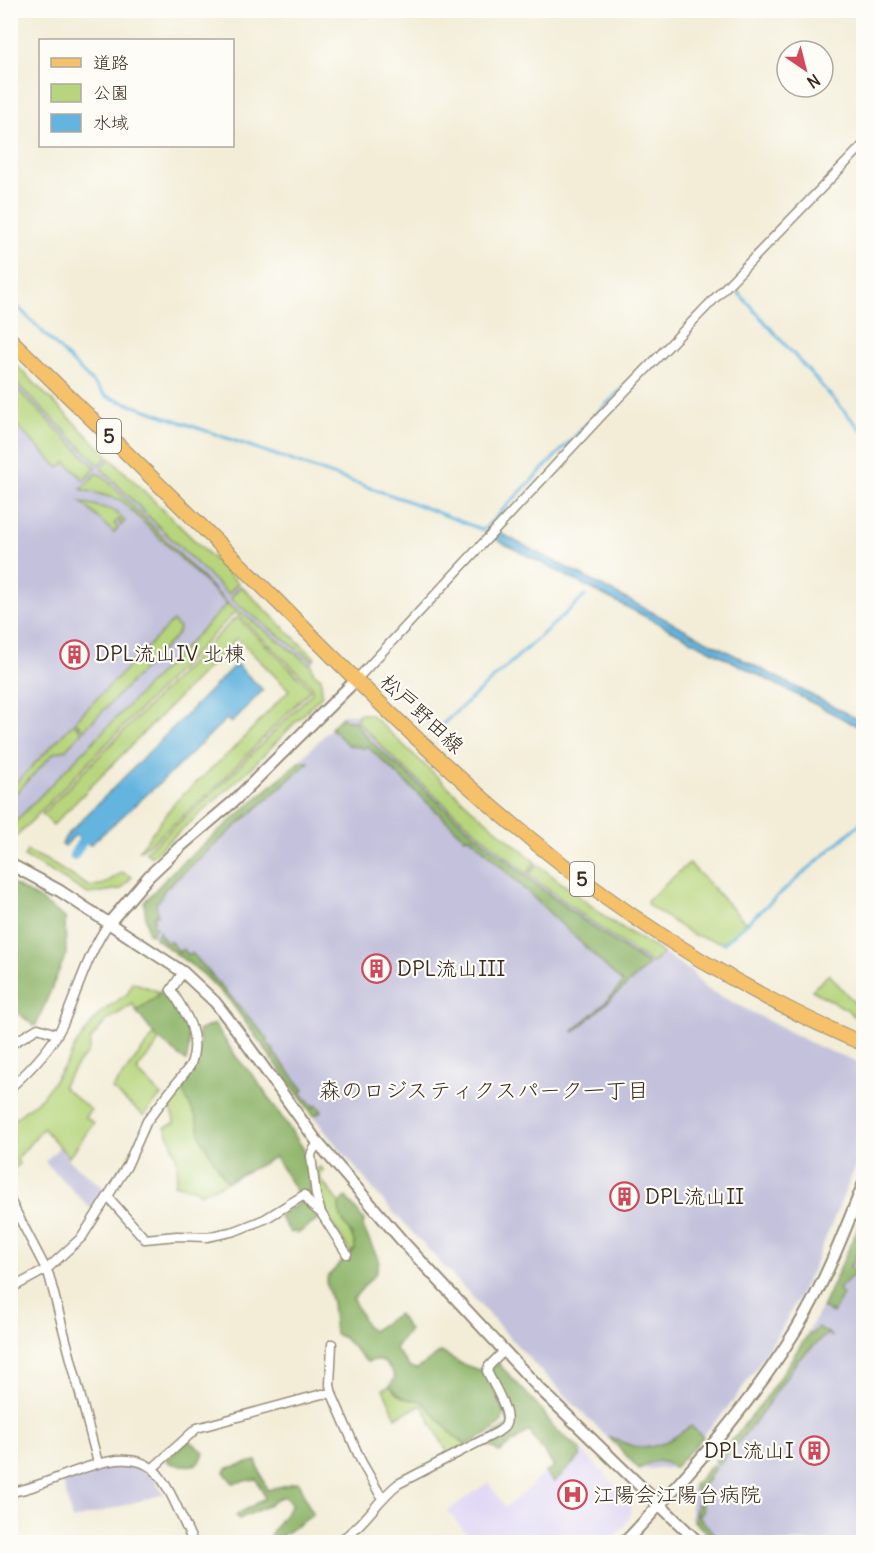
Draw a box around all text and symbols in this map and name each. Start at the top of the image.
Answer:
legend [39,39,234,147]
north arrow [775,39,835,99]
text: 道路 [93,51,129,74]
text: N [803,70,824,93]
text: 公園 [93,81,129,104]
text: 水域 [93,111,129,134]
road number: 5 [97,419,121,453]
building icon: DPL流山IV 北棟 [58,638,90,670]
place label: DPL流山IV 北棟 [95,640,245,667]
street label: 松戸野田線 [375,668,470,759]
road number: 5 [570,862,594,896]
building icon: DPL流山III [360,953,392,985]
place label: DPL流山III [397,955,505,982]
district label: 森のロジスティクスパーク一丁目 [319,1076,649,1104]
building icon: DPL流山II [608,1181,640,1213]
place label: DPL流山II [645,1183,744,1210]
building icon: DPL流山I [799,1435,831,1467]
place label: DPL流山I [704,1437,794,1464]
hospital icon: 江陽会江陽台病院 [556,1479,588,1511]
place label: 江陽会江陽台病院 [593,1481,761,1508]

